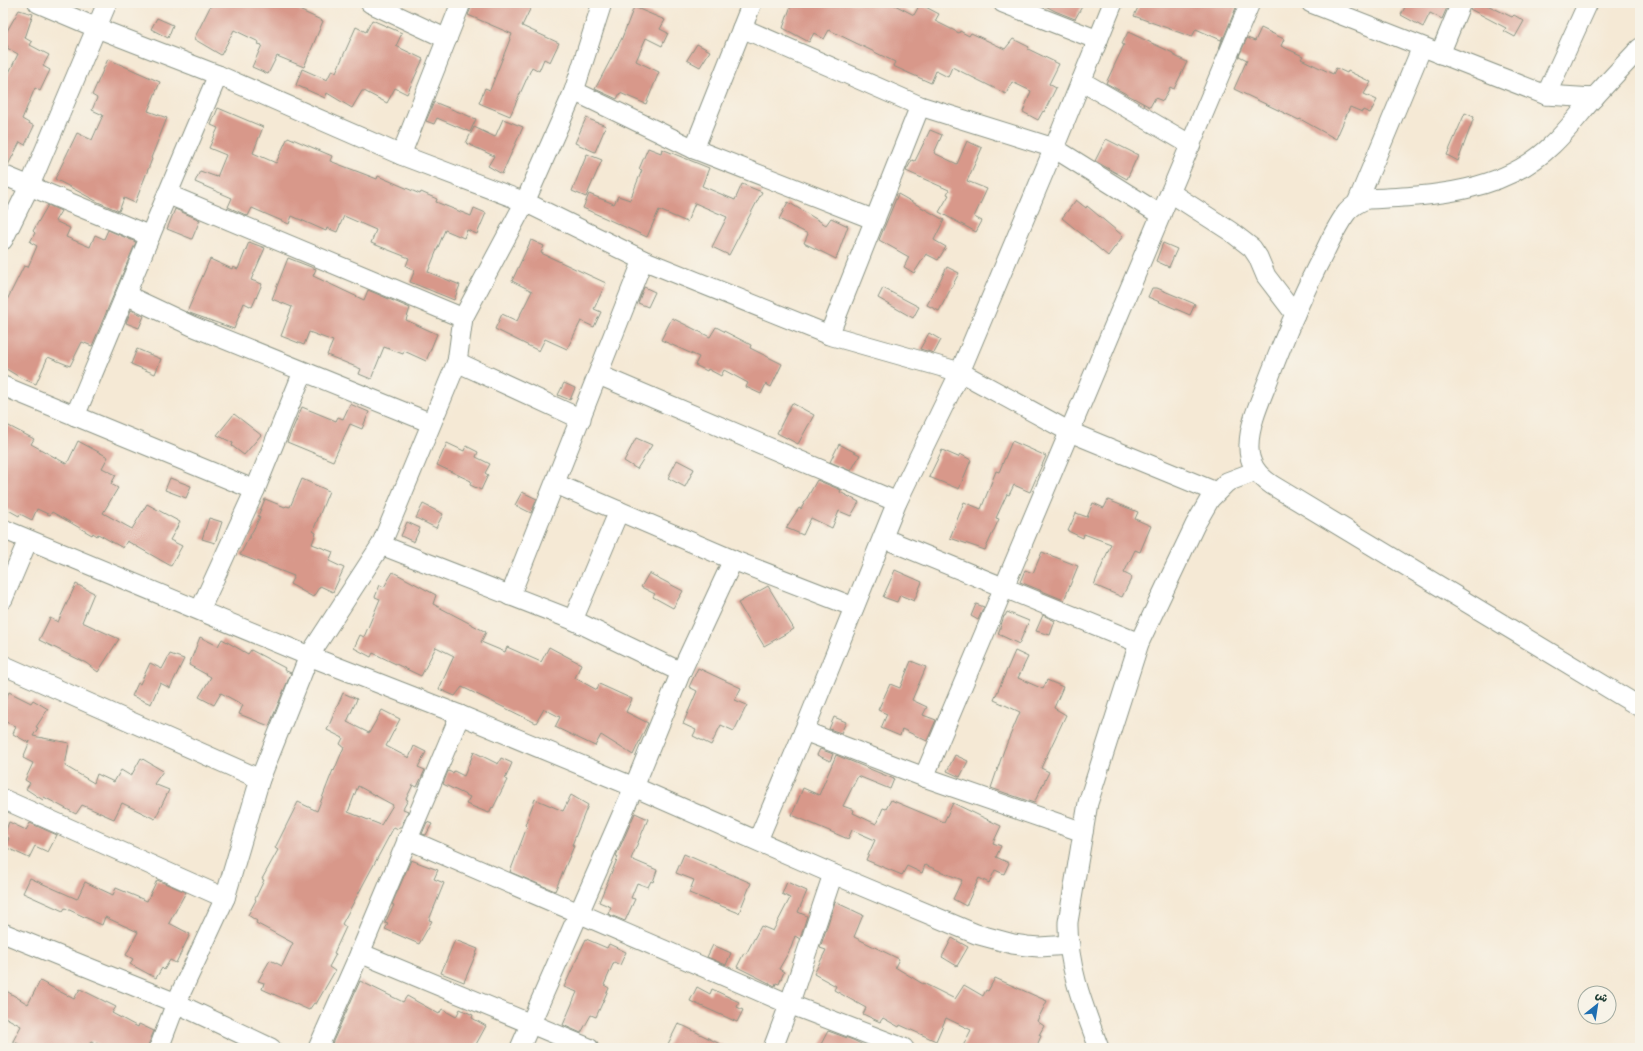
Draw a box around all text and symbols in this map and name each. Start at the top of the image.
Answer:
north arrow [1577,985,1617,1025]
text: ش [1592,986,1612,1008]

